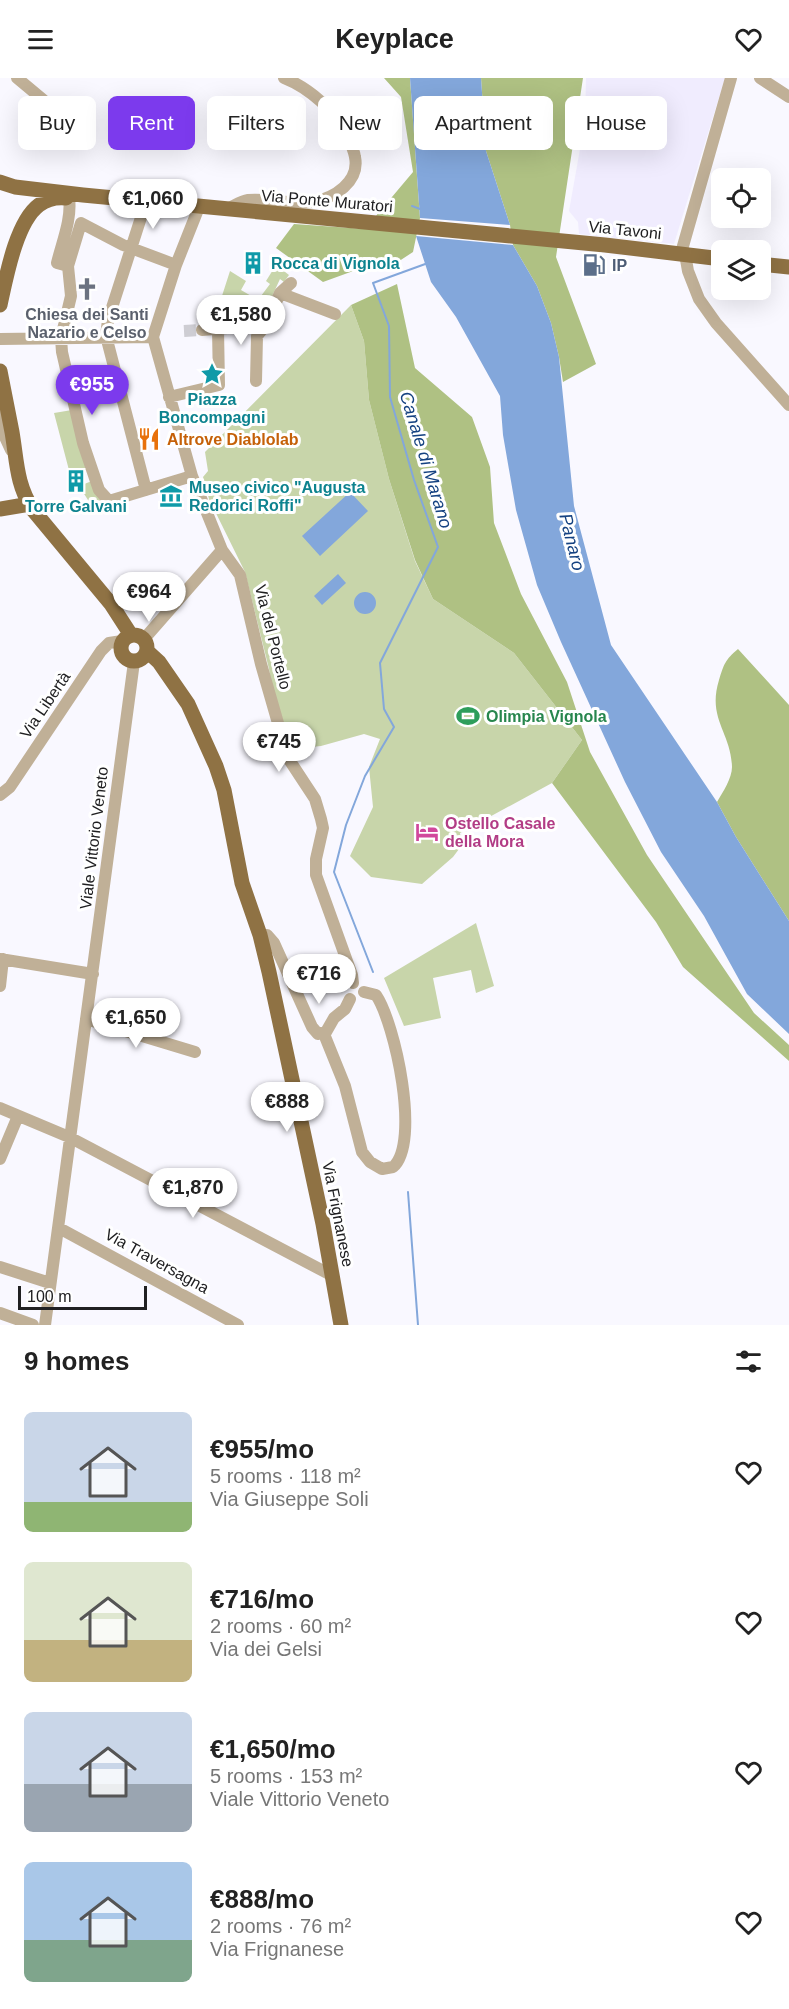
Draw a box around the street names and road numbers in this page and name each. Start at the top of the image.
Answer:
street label: Via Ponte Muratori [260,187,394,215]
street label: Via Tavoni [588,218,662,242]
street label: Via del Portello [252,583,294,691]
street label: Via Libertà [17,669,73,741]
street label: Viale Vittorio Veneto [77,766,111,910]
street label: Via Frignanese [319,1160,357,1268]
street label: Via Traversagna [102,1225,212,1297]

